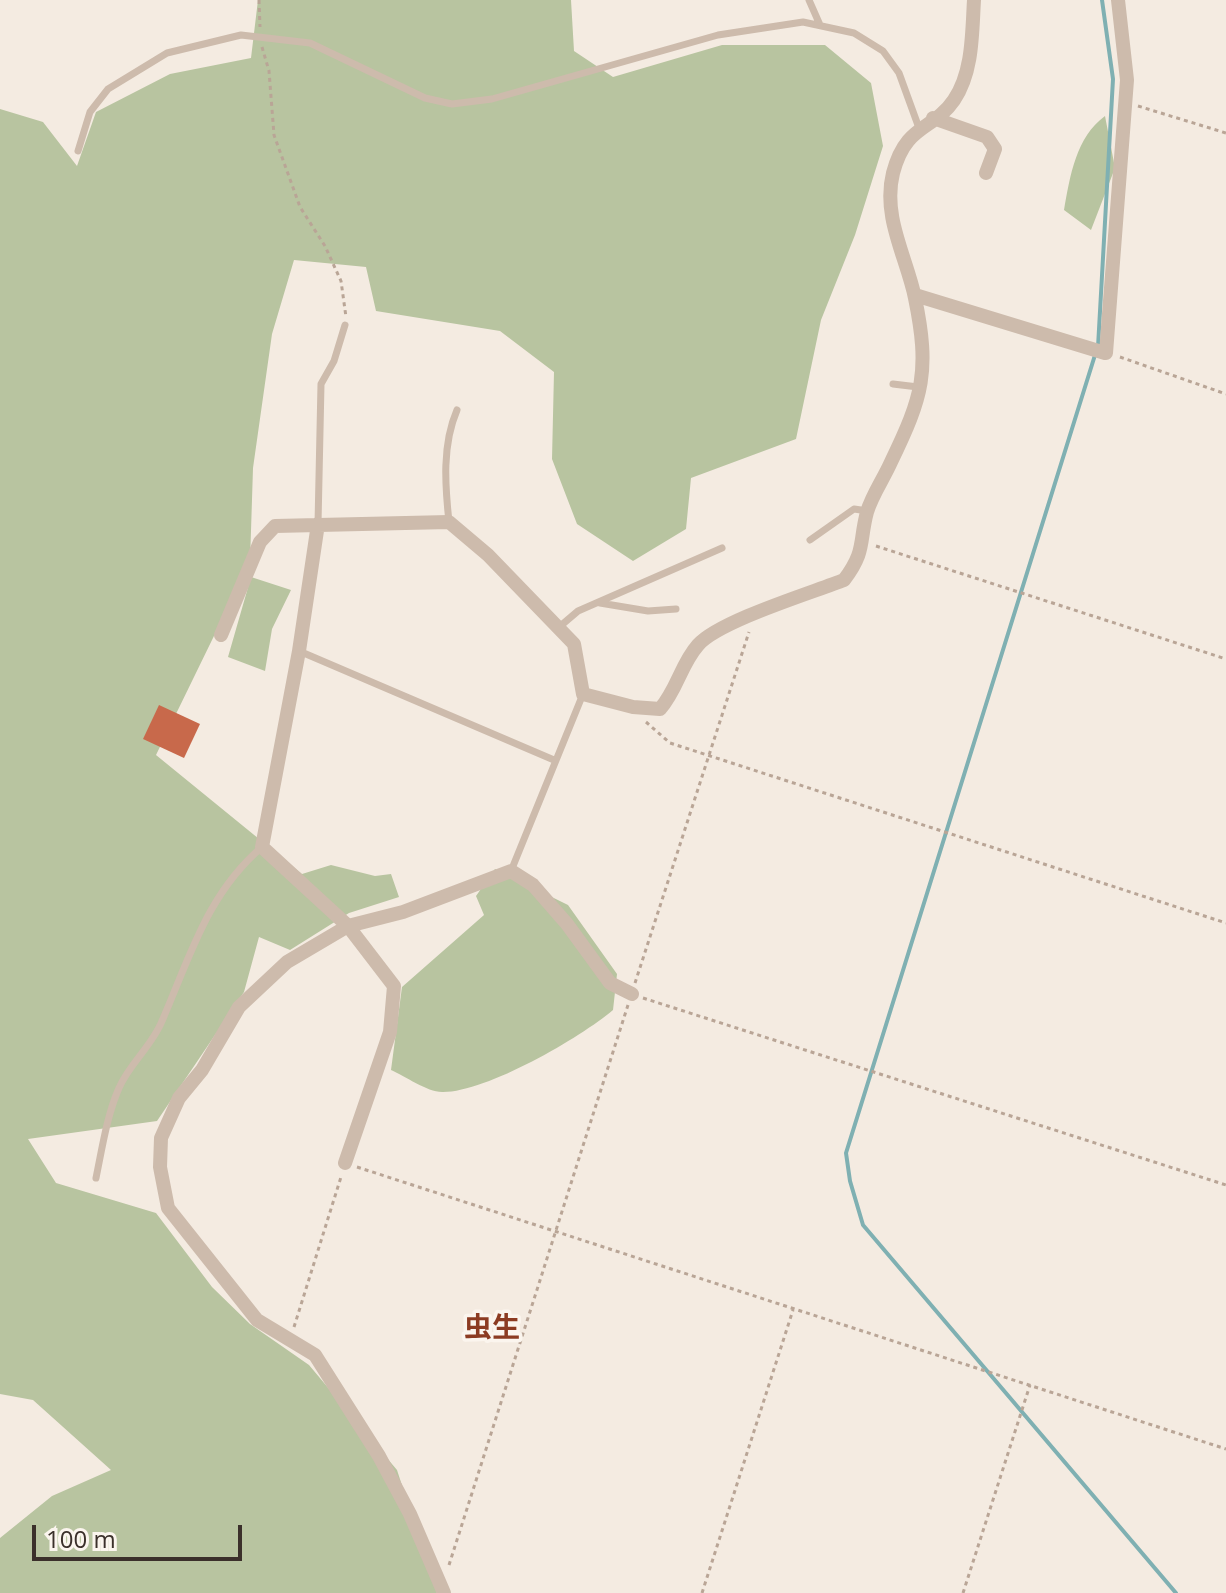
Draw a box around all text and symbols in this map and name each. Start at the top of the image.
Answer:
district label: 虫生 [464,1312,520,1346]
scale bar [36,1509,246,1559]
text: 100 m [46,1522,116,1555]

